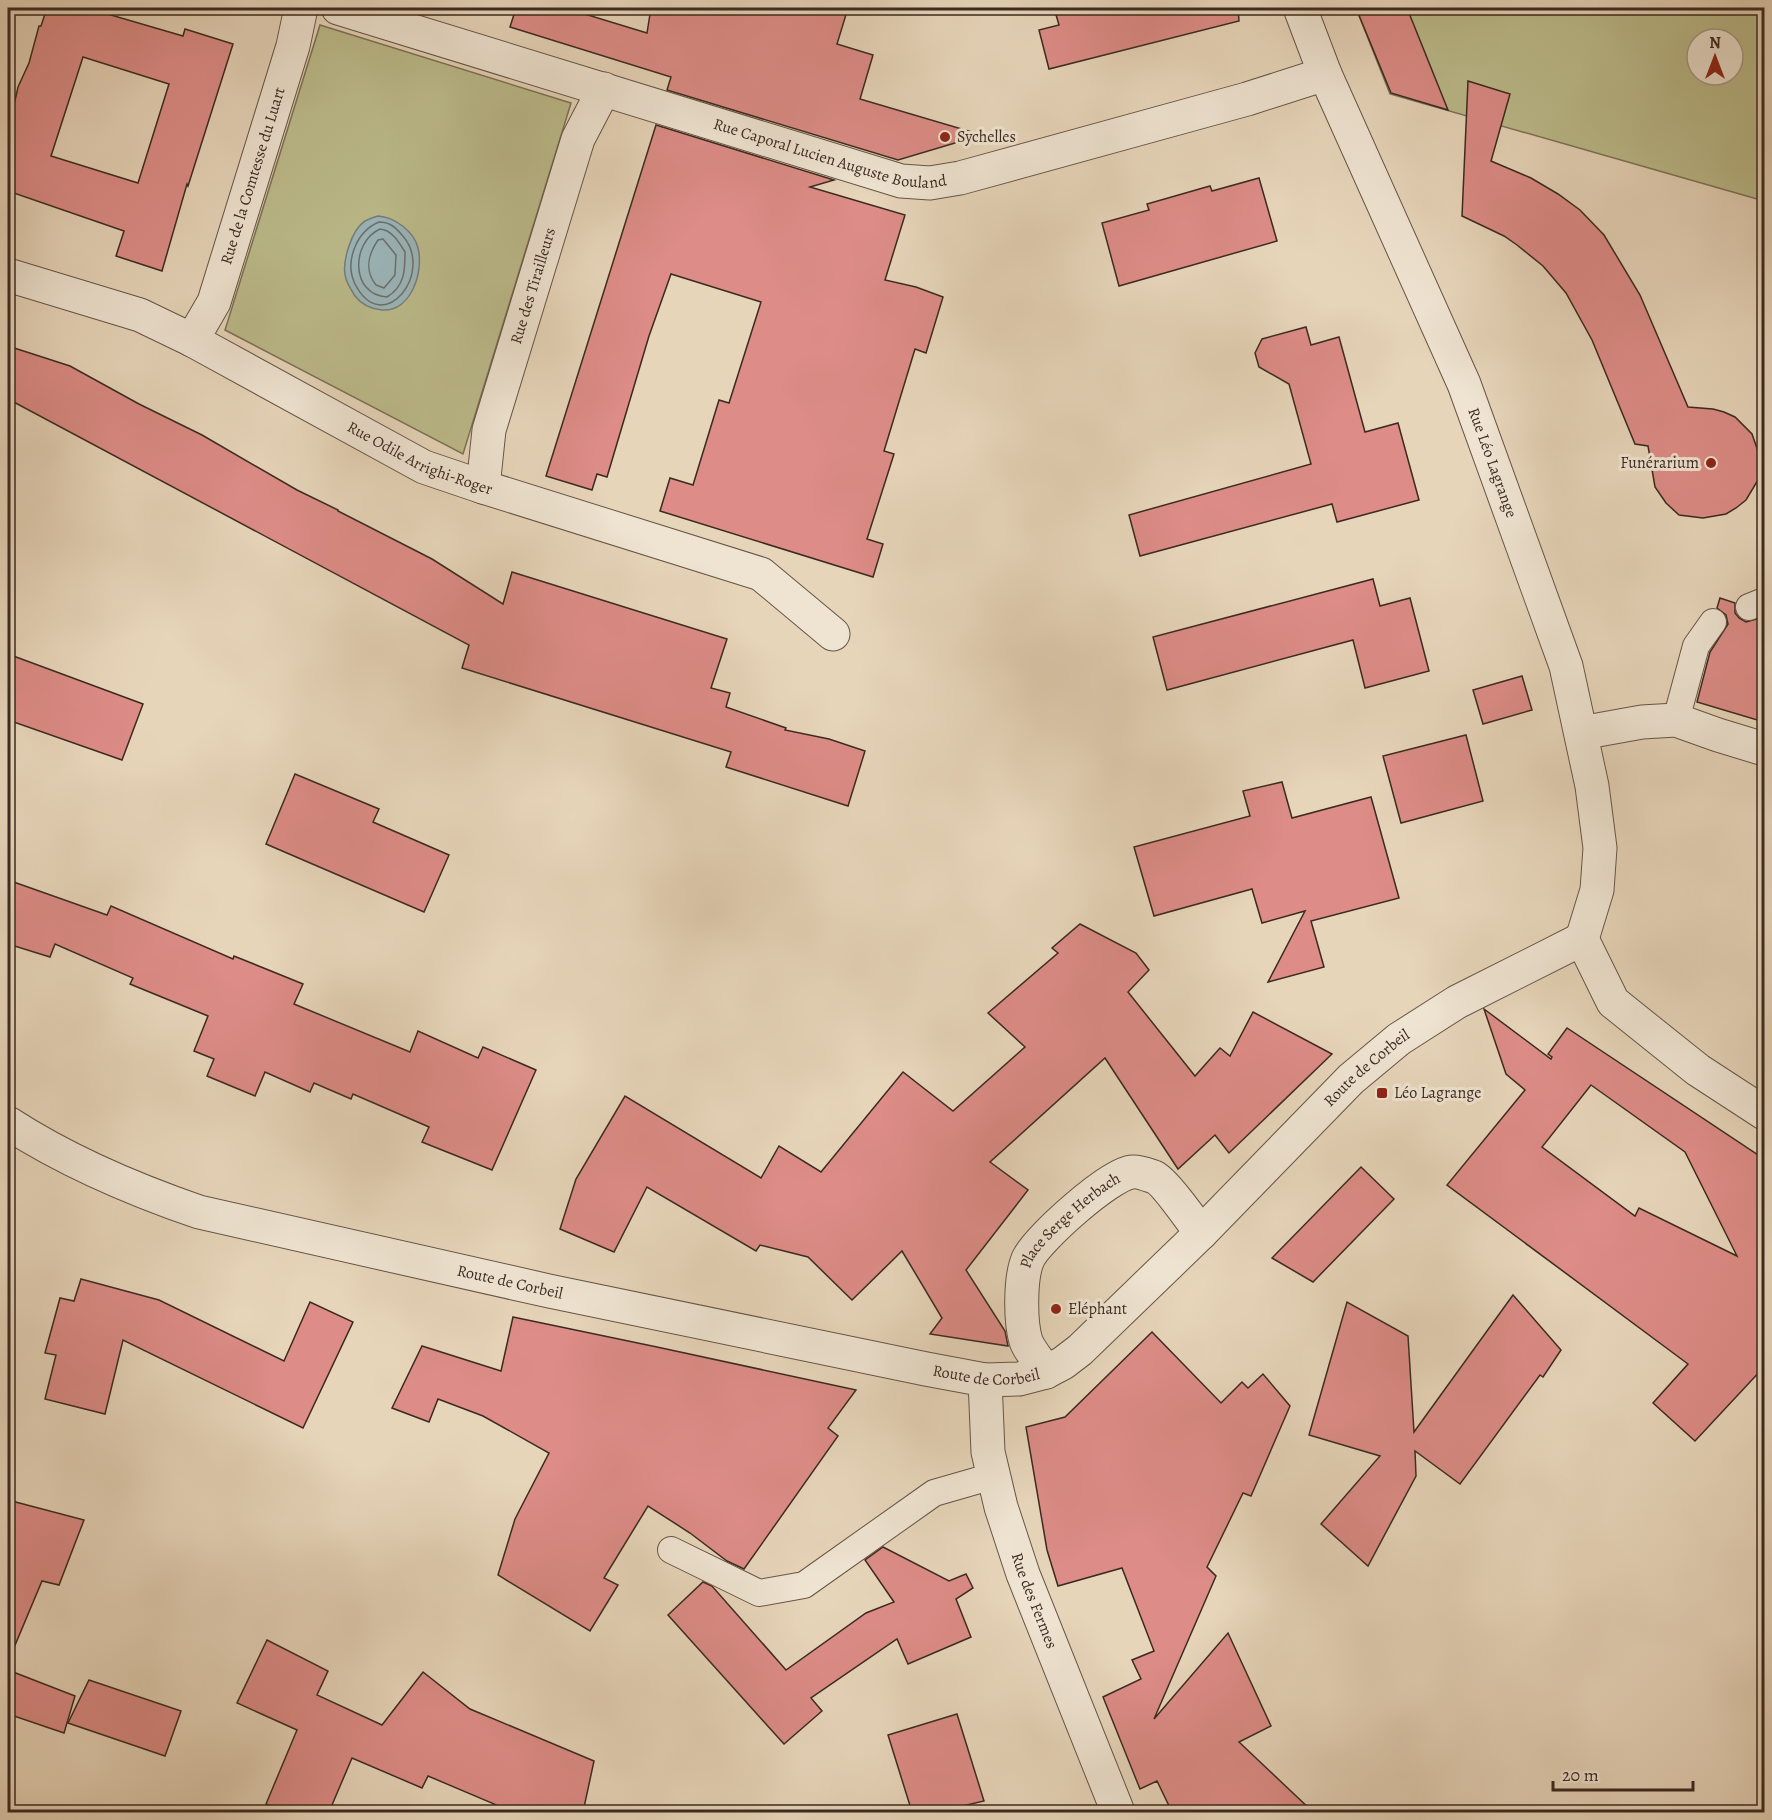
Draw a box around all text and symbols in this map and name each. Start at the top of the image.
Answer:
north arrow [1685,27,1745,87]
text: N [1709,32,1721,54]
street label: Rue de la Comtesse du Luart [215,84,291,267]
street label: Rue Caporal Lucien Auguste Bouland [711,113,949,194]
place label: Sychelles [957,126,1016,148]
marker: Sychelles [938,130,952,144]
street label: Rue des Tirailleurs [505,225,561,347]
street label: Rue Léo Lagrange [1462,405,1522,521]
street label: Rue Odile Arrighi-Roger [343,416,495,500]
place label: Funérarium [1620,452,1699,474]
marker: Funérarium [1704,456,1718,470]
street label: Route de Corbeil [1319,1024,1414,1112]
place label: Léo Lagrange [1394,1082,1481,1104]
marker: Léo Lagrange [1375,1086,1389,1100]
street label: Place Serge Herbach [1014,1167,1125,1271]
street label: Route de Corbeil [455,1260,565,1305]
place label: Eléphant [1068,1298,1127,1320]
marker: Eléphant [1049,1302,1063,1316]
street label: Route de Corbeil [931,1359,1042,1391]
street label: Rue des Fermes [1006,1550,1063,1652]
scale bar [1553,1754,1692,1792]
text: 20 m [1562,1763,1599,1787]

